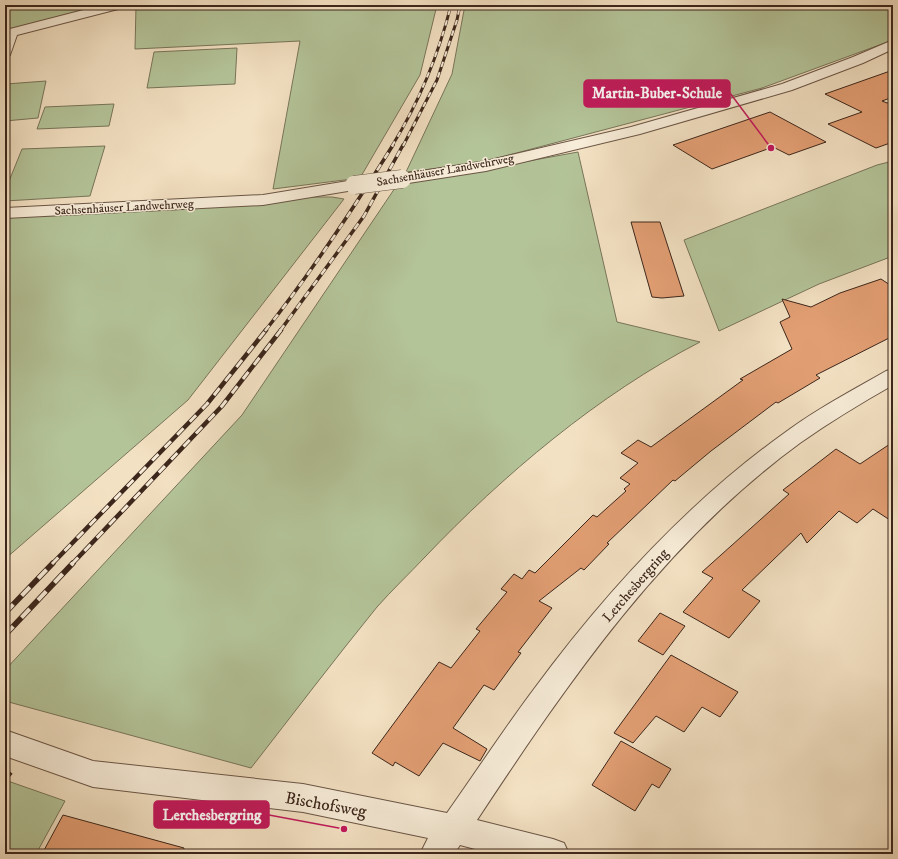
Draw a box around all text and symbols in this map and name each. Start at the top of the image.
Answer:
callout: Martin-Buber-Schule [584,80,730,107]
text: Martin-Buber-Schule [592,84,723,103]
street label: Sachsenhäuser Landwehrweg [375,151,515,190]
street label: Sachsenhäuser Landwehrweg [54,196,194,219]
street label: Lerchesbergring [599,545,673,626]
street label: Bischofsweg [283,787,369,823]
callout: Lerchesbergring [154,801,269,828]
text: Lerchesbergring [163,806,262,825]

